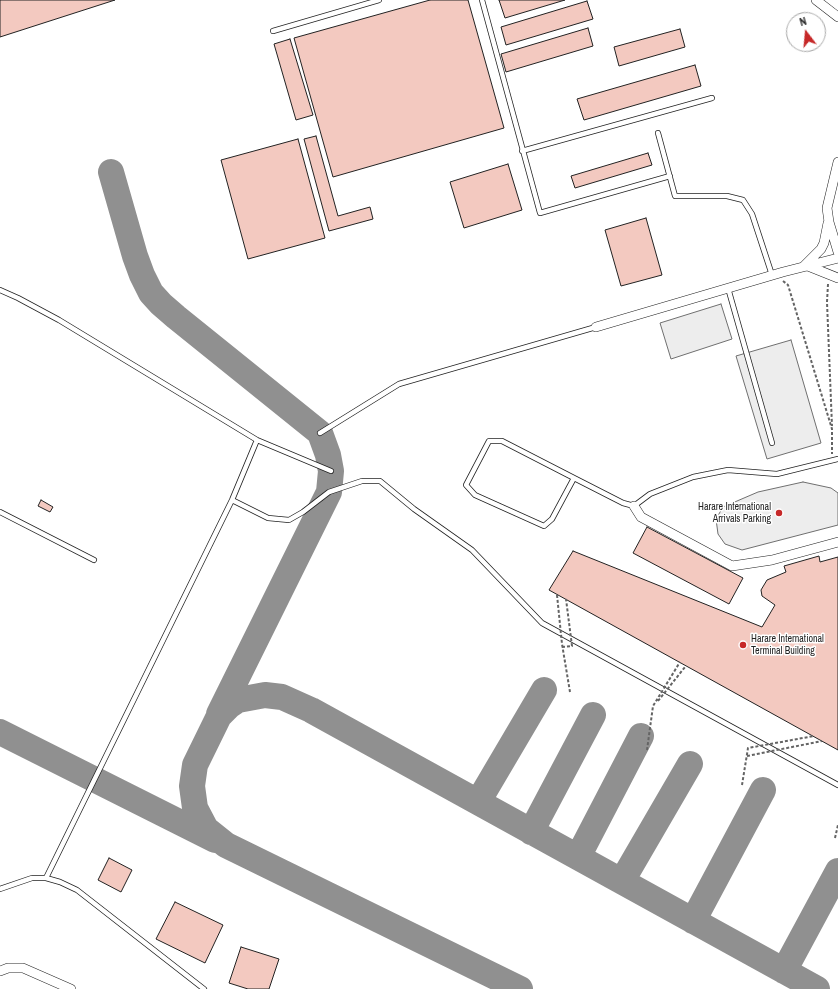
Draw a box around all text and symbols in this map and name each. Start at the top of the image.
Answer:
north arrow [786,12,826,52]
text: N [798,14,808,29]
place label: Harare International Arrivals Parking [698,501,771,524]
marker: Harare International Arrivals Parking [774,508,784,518]
place label: Harare International Terminal Building [751,633,824,656]
marker: Harare International Terminal Building [738,640,748,650]

